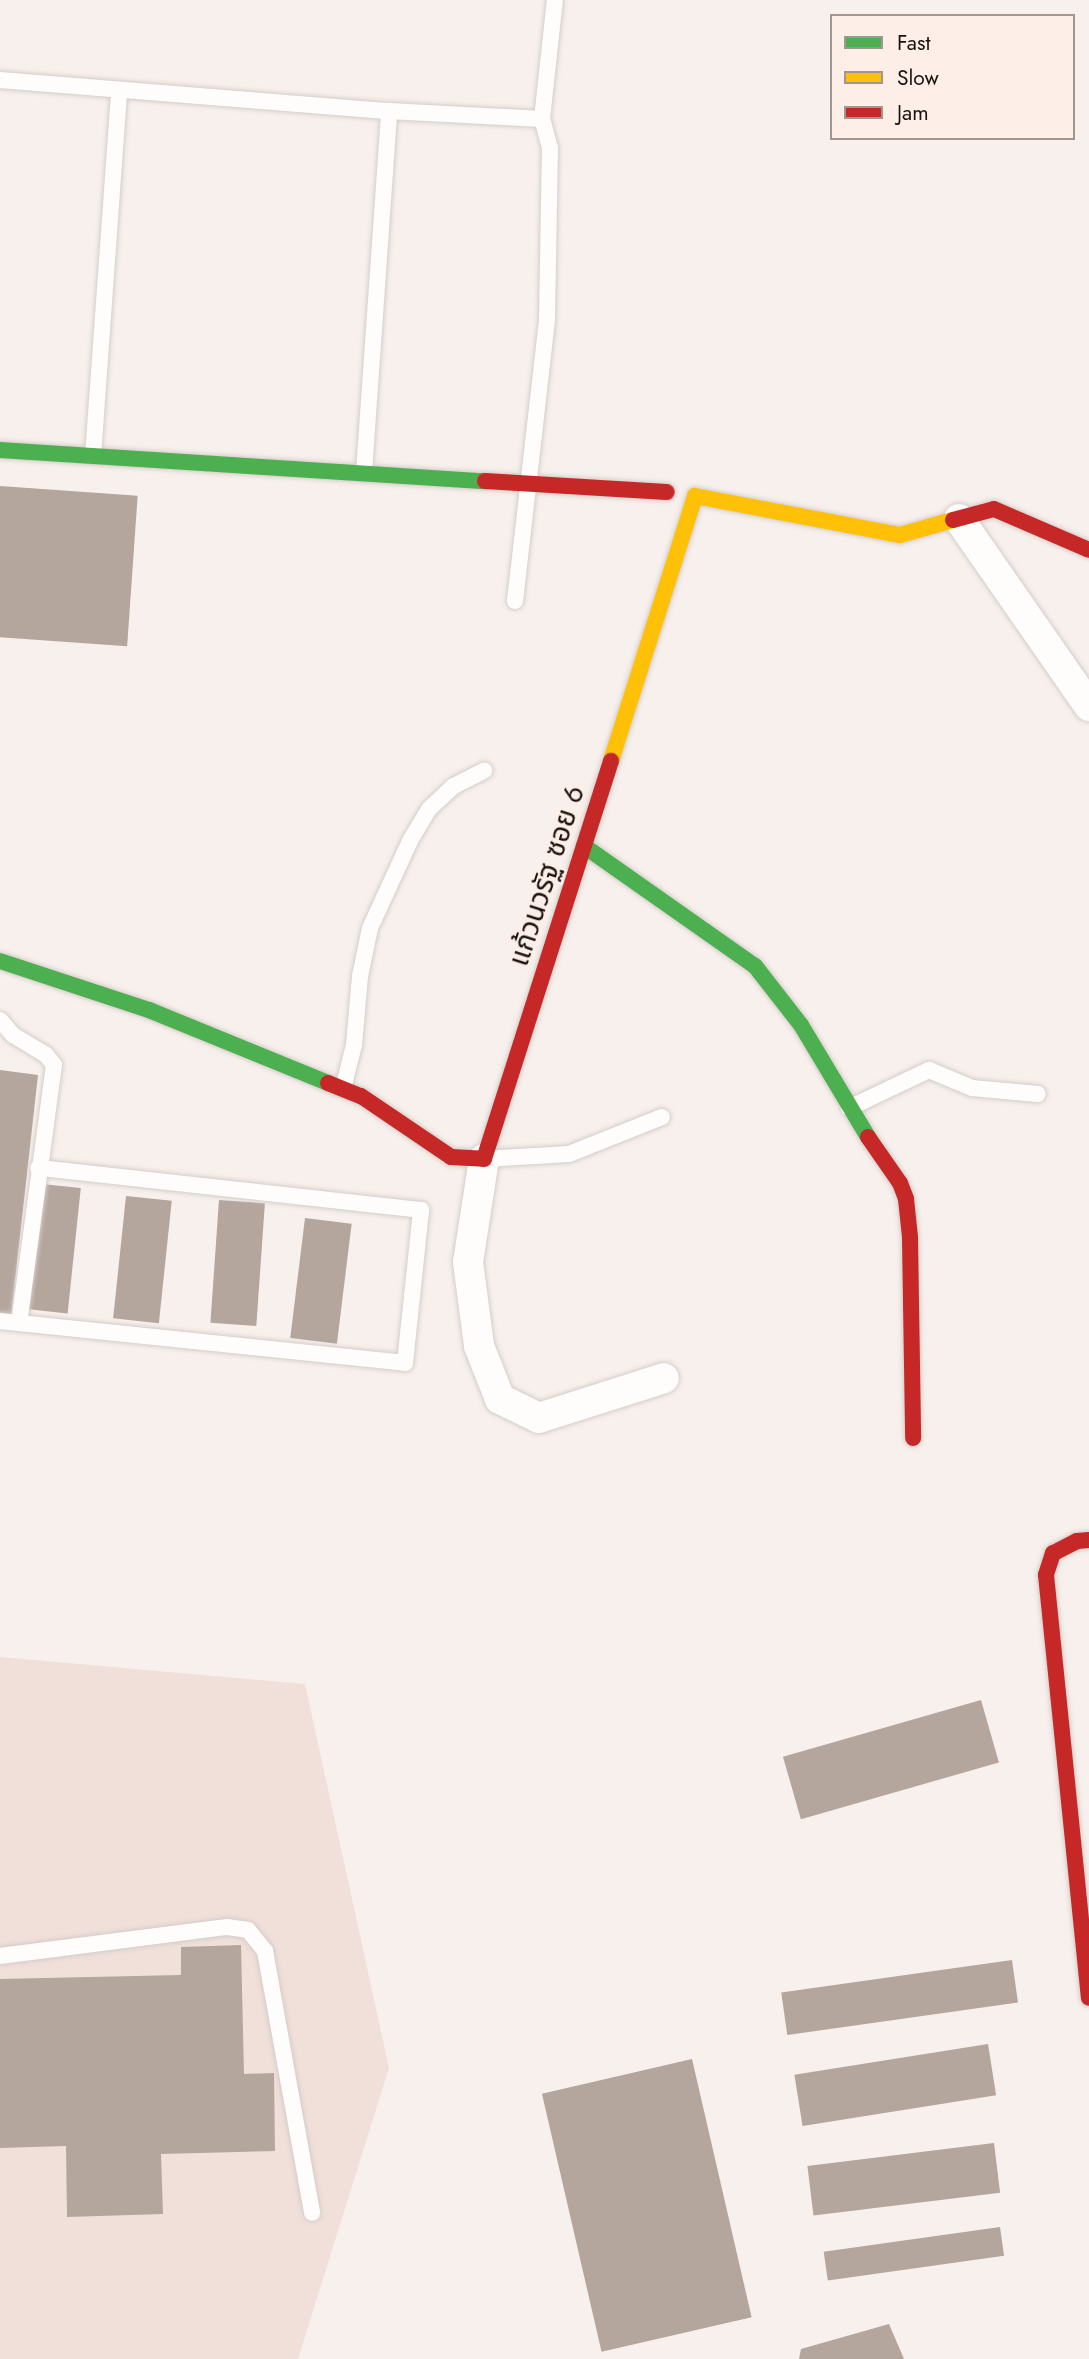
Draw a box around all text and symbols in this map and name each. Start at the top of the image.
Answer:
legend [830,14,1075,140]
text: Fast [897,28,930,58]
text: Slow [897,63,939,93]
text: Jam [897,98,929,128]
street label: แก้วนวรัฐ ซอย 6 [502,782,592,970]

